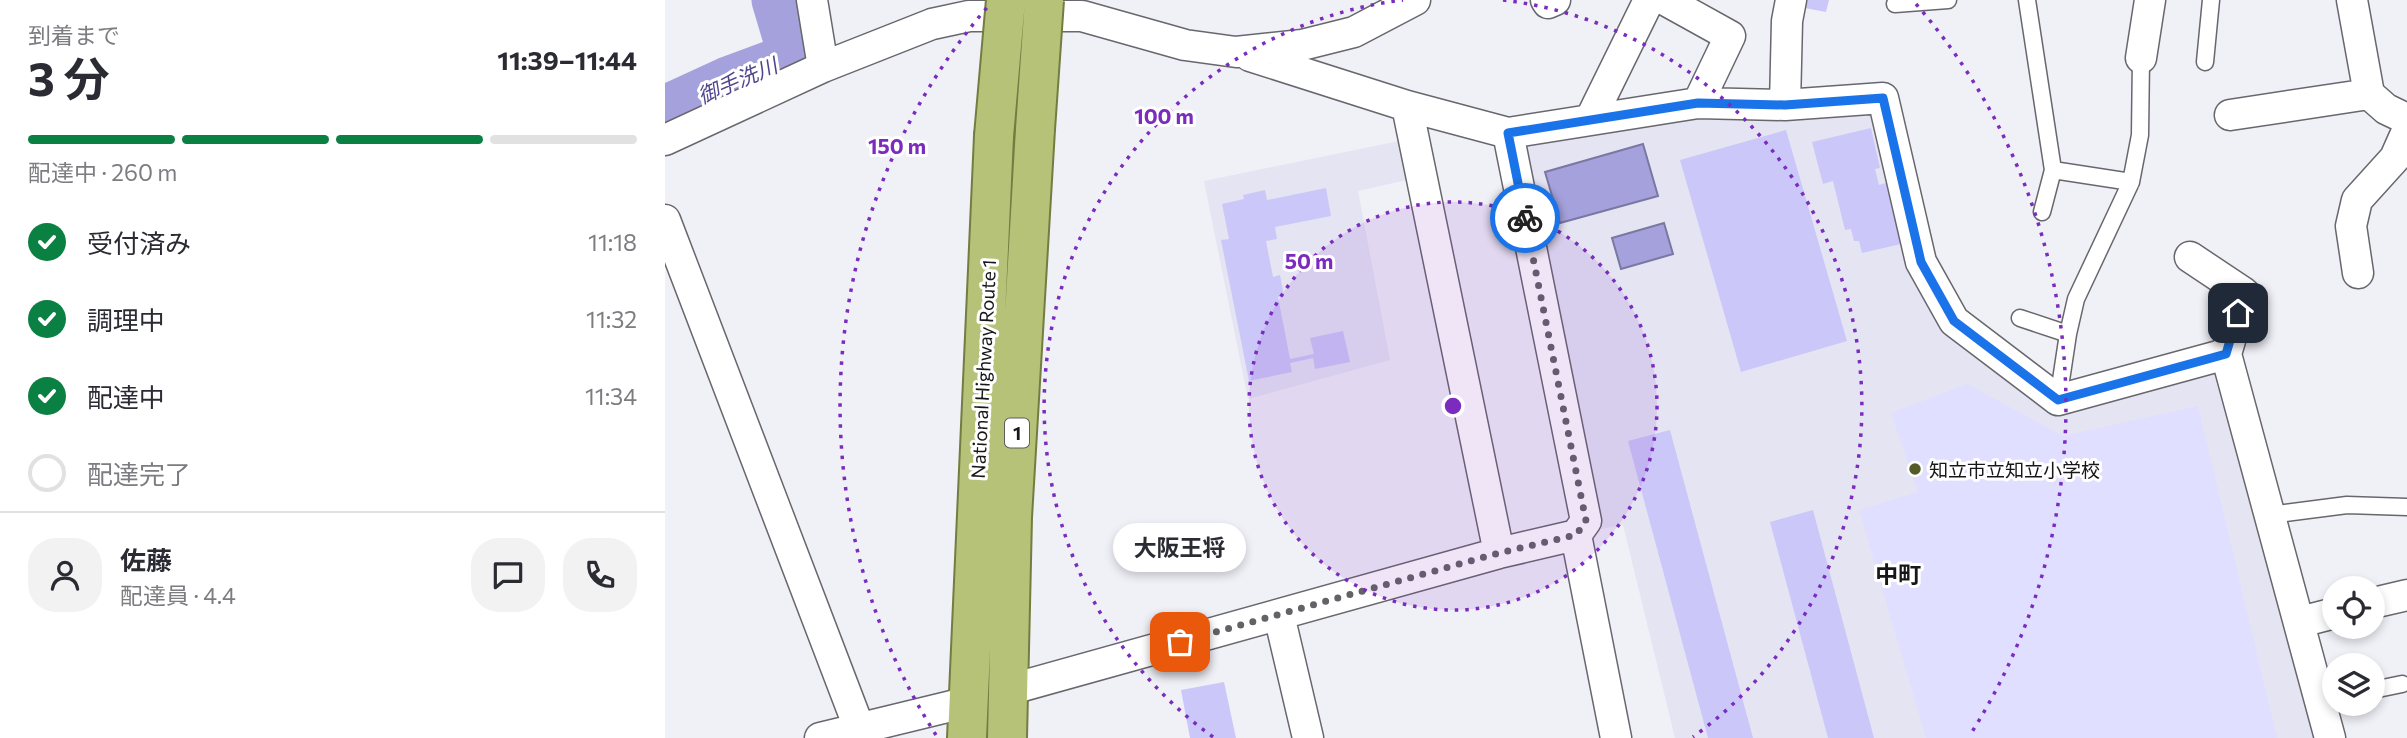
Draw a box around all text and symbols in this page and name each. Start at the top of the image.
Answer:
text: 到着まで [28,21,120,49]
text: 11:39–11:44 [497,44,637,75]
text: 3 分 [28,49,110,105]
water label: 御手洗川 [693,51,782,108]
text: 100 m [1134,103,1194,128]
text: 150 m [868,133,926,158]
text: 配達中 · 260 m [28,158,177,186]
courier [1490,183,1560,253]
icon: bike [1506,199,1544,237]
icon: check [28,223,66,261]
text: 受付済み [87,227,191,258]
text: 11:18 [588,228,637,256]
text: 50 m [1285,248,1333,273]
street label: National Highway Route 1 [966,259,1000,479]
pin [2208,283,2268,343]
icon: home [2219,294,2257,332]
icon: check [28,300,66,338]
text: 調理中 [87,304,165,335]
text: 11:32 [586,305,637,333]
icon: check [28,377,66,415]
text: 配達中 [87,381,165,412]
text: 11:34 [585,382,637,410]
centre of rings [1441,394,1465,418]
road number: 1 [1005,418,1029,447]
text: 配達完了 [87,458,191,489]
place label: 知立市立知立小学校 [1929,458,2100,481]
marker: 知立市立知立小学校 [1907,461,1923,477]
callout: 大阪王将 [1113,523,1247,572]
text: 大阪王将 [1134,533,1226,561]
button: person [28,538,102,612]
button: chat [471,538,545,612]
button: phone [563,538,637,612]
text: 佐藤 [120,544,172,575]
district label: 中町 [1875,560,1921,588]
map controls [2322,576,2385,716]
button: locate [2322,576,2385,639]
text: 配達員 · 4.4 [120,581,236,609]
pin [1150,612,1210,672]
icon: bag [1161,623,1199,661]
button: layers [2322,653,2385,716]

